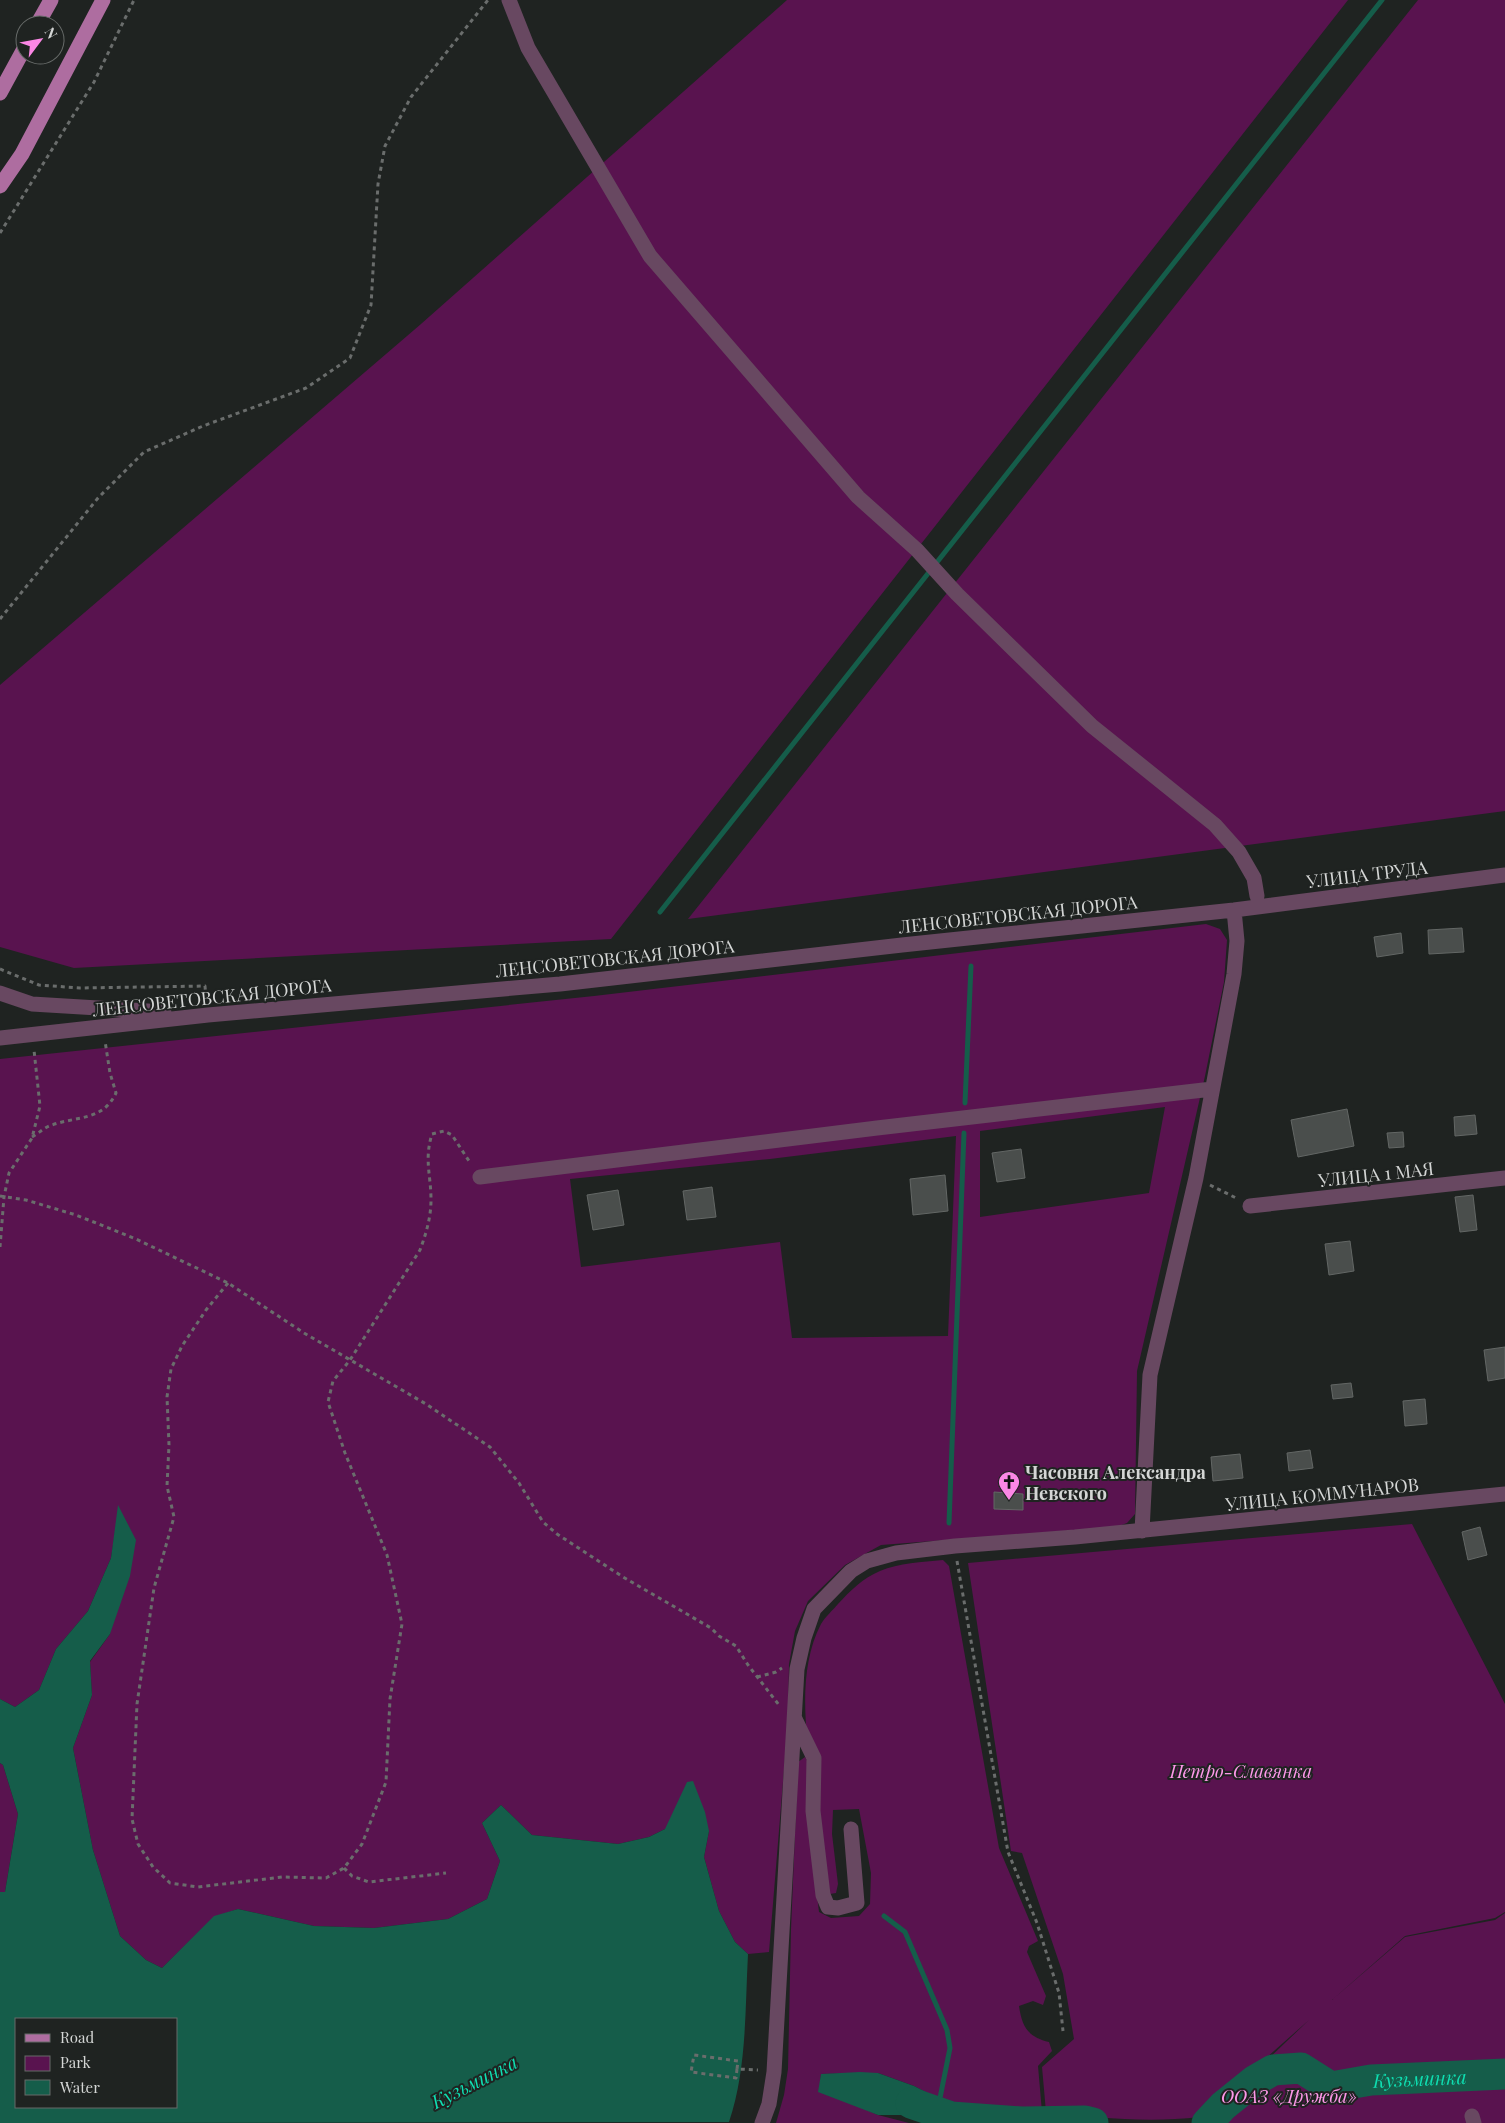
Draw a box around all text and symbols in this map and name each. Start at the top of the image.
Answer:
north arrow [15,15,65,65]
text: N [41,24,62,42]
street label: УЛИЦА ТРУДА [1304,855,1430,893]
street label: ЛЕНСОВЕТОВСКАЯ ДОРОГА [896,889,1139,939]
street label: ЛЕНСОВЕТОВСКАЯ ДОРОГА [493,933,736,983]
street label: ЛЕНСОВЕТОВСКАЯ ДОРОГА [90,972,333,1022]
street label: УЛИЦА 1 МАЯ [1316,1156,1435,1192]
place label: Часовня Александра Невского [1025,1460,1206,1505]
church icon: Часовня Александра Невского [997,1470,1021,1501]
street label: УЛИЦА КОММУНАРОВ [1223,1472,1420,1516]
park label: Петро-Славянка [1169,1759,1312,1783]
legend [15,2018,178,2108]
text: Road [60,2027,94,2047]
water label: Кузьминка [425,2048,522,2114]
text: Park [60,2052,92,2072]
water label: Кузьминка [1371,2063,1467,2093]
text: Water [59,2077,100,2097]
park label: ООАЗ «Дружба» [1221,2084,1357,2108]

